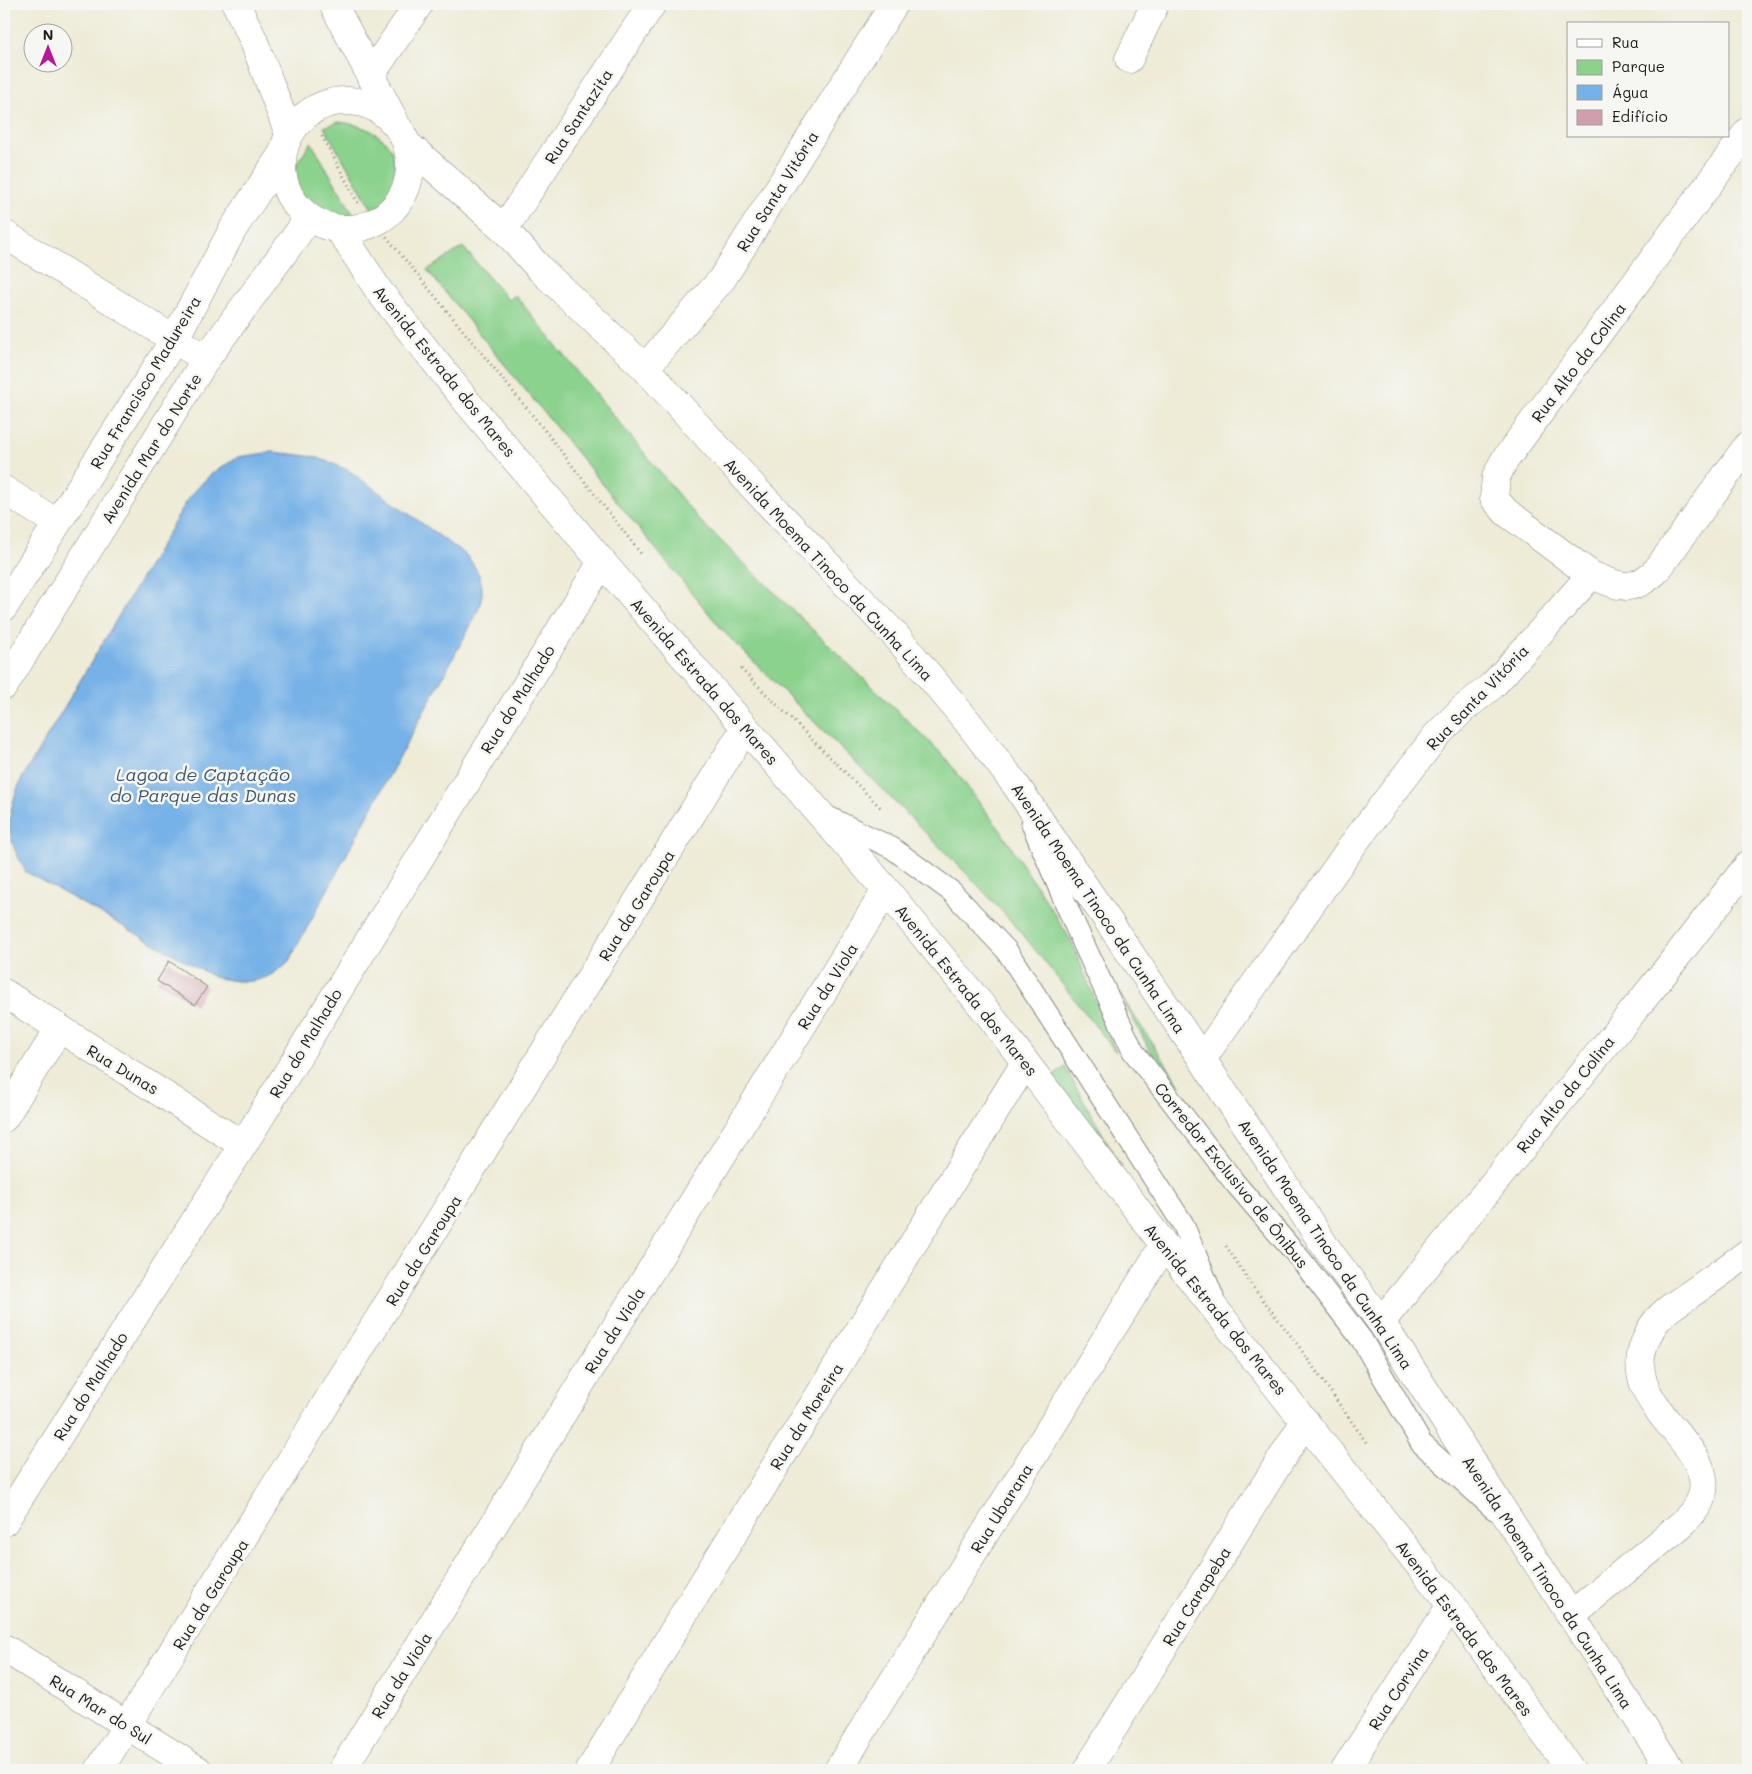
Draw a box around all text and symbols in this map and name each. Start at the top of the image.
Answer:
north arrow [22,22,72,72]
legend [1567,22,1730,138]
text: N [43,25,53,44]
text: Rua [1612,32,1639,52]
text: Parque [1612,56,1665,76]
street label: Rua Santazita [539,64,617,168]
text: Água [1612,82,1649,102]
text: Edifício [1612,106,1668,126]
street label: Rua Santa Vitória [731,127,823,255]
street label: Avenida Estrada dos Mares [369,281,521,461]
street label: Rua Francisco Madureira [85,292,205,472]
street label: Rua Alto da Colina [1526,298,1630,426]
street label: Avenida Mar do Norte [96,369,206,527]
street label: Avenida Moema Tinoco da Cunha Lima [720,453,938,685]
street label: Avenida Estrada dos Mares [627,593,783,769]
street label: Rua Santa Vitória [1421,640,1533,754]
street label: Rua do Malhado [475,641,559,757]
water label: Lagoa de Captação do Parque das Dunas [110,762,296,807]
street label: Avenida Moema Tinoco da Cunha Lima [1007,779,1191,1037]
street label: Rua da Garoupa [593,845,679,965]
street label: Avenida Estrada dos Mares [891,900,1043,1080]
street label: Rua da Viola [792,939,862,1033]
street label: Rua do Malhado [264,984,346,1102]
street label: Rua Alto da Colina [1511,1031,1619,1157]
street label: Rua Dunas [83,1039,163,1099]
street label: Corredor Exclusivo de Ônibus [1150,1078,1314,1272]
street label: Avenida Moema Tinoco da Cunha Lima [1234,1115,1418,1373]
street label: Rua da Garoupa [380,1190,466,1310]
street label: Avenida Estrada dos Mares [1140,1219,1292,1399]
street label: Rua da Viola [579,1283,649,1377]
street label: Rua do Malhado [48,1328,132,1444]
street label: Rua da Moreira [765,1359,847,1473]
street label: Avenida Moema Tinoco da Cunha Lima [1458,1452,1638,1712]
street label: Rua Ubarana [965,1459,1037,1557]
street label: Rua da Garoupa [167,1534,253,1654]
street label: Avenida Estrada dos Mares [1392,1536,1538,1720]
street label: Rua Carapeba [1157,1542,1235,1650]
street label: Rua da Viola [366,1628,436,1722]
street label: Rua Corvina [1363,1642,1433,1734]
street label: Rua Mar do Sul [46,1669,156,1749]

